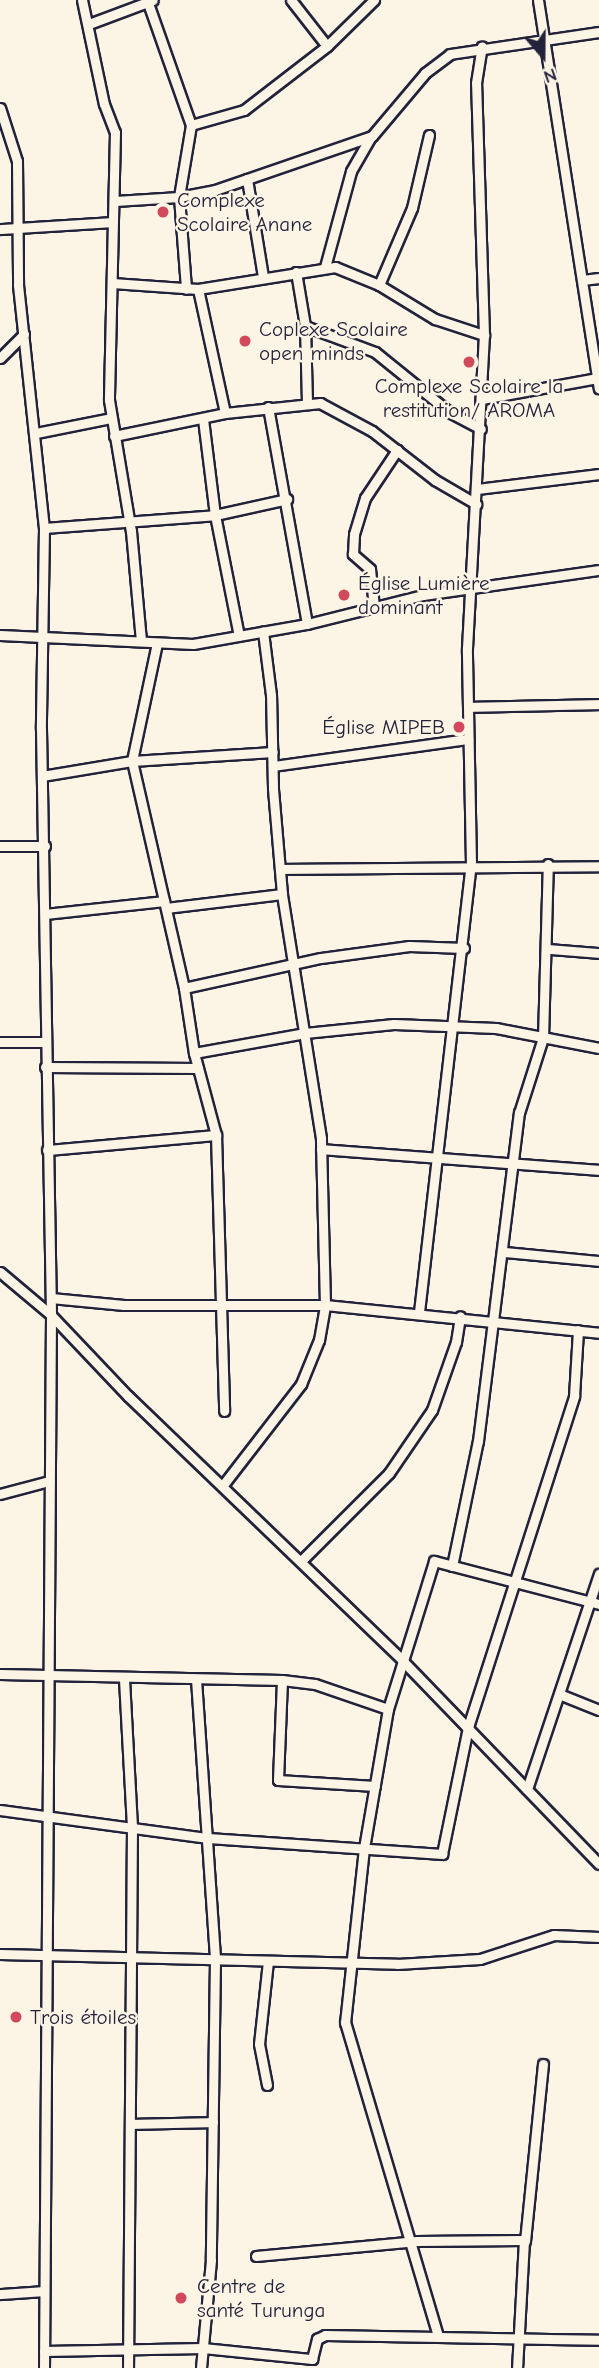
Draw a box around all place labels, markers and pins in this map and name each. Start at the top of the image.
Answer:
place label: Complexe Scolaire Anane [177,187,312,237]
marker: Complexe Scolaire Anane [155,204,171,220]
place label: Coplexe Scolaire open minds [259,316,408,366]
marker: Coplexe Scolaire open minds [237,333,253,349]
marker: Complexe Scolaire la restitution/ AROMA [461,354,477,370]
place label: Complexe Scolaire la restitution/ AROMA [375,373,563,423]
place label: Église Lumière dominant [358,570,489,620]
marker: Église Lumière dominant [336,587,352,603]
place label: Église MIPEB [322,714,445,740]
marker: Église MIPEB [451,719,467,735]
place label: Trois étoiles [30,2004,136,2030]
marker: Trois étoiles [8,2009,24,2025]
place label: Centre de santé Turunga [197,2273,325,2323]
marker: Centre de santé Turunga [171,2288,191,2308]

